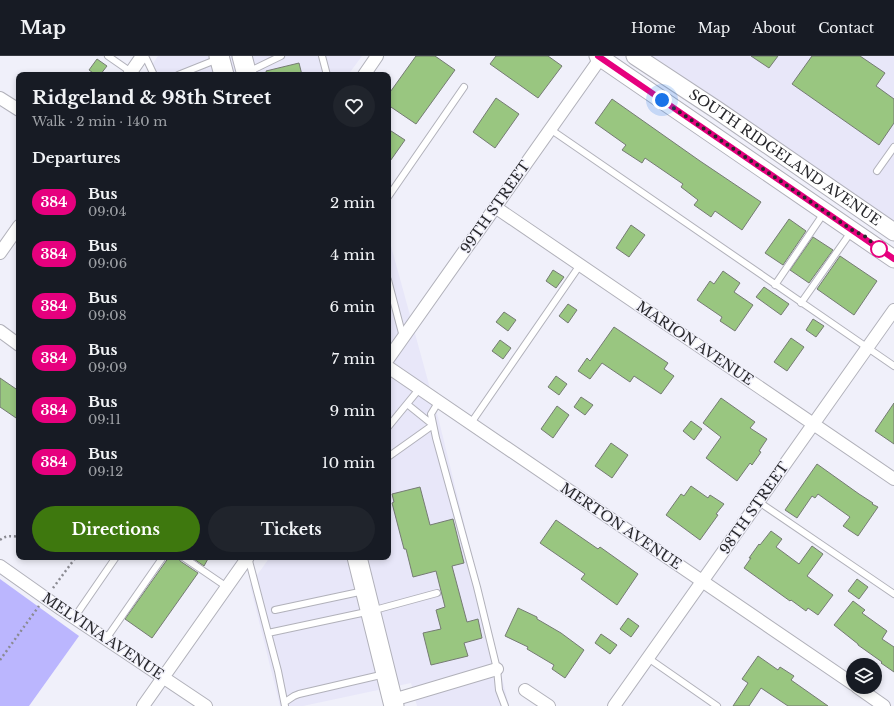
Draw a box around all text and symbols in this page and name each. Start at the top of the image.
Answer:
text: Map [20,16,66,39]
text: Home [631,19,676,37]
text: Map [698,19,730,37]
text: About [752,19,796,37]
text: Contact [818,19,874,37]
button: heart [333,85,375,127]
street label: SOUTH RIDGELAND AVENUE [685,85,885,229]
text: Ridgeland & 98th Street [32,86,271,109]
your location [652,90,672,110]
text: Walk · 2 min · 140 m [32,113,167,130]
text: Departures [32,148,121,167]
street label: 99TH STREET [456,157,534,257]
text: Bus [88,184,118,203]
text: 384 [40,193,68,211]
text: 2 min [330,193,375,212]
text: 09:04 [88,203,126,220]
text: Bus [88,236,118,255]
unlabelled marker [870,240,888,258]
text: 384 [40,245,68,263]
text: 4 min [330,245,375,264]
text: 09:06 [88,255,127,272]
text: Bus [88,288,118,307]
text: 384 [40,297,68,315]
text: 6 min [330,297,375,316]
street label: MARION AVENUE [633,297,757,389]
text: 09:08 [88,307,127,324]
text: Bus [88,340,118,359]
text: 384 [40,349,68,367]
text: 7 min [332,349,375,368]
text: 09:09 [88,359,127,376]
text: Bus [88,392,118,411]
text: 384 [40,401,68,419]
text: 9 min [330,401,375,420]
text: 09:11 [88,411,121,428]
text: Bus [88,444,118,463]
text: 384 [40,453,68,471]
text: 10 min [322,453,375,472]
street label: 98TH STREET [716,458,792,558]
text: 09:12 [88,463,123,480]
street label: MERTON AVENUE [557,479,685,573]
button: Directions [32,506,200,552]
button: Tickets [208,506,375,552]
street label: MELVINA AVENUE [39,589,167,683]
map controls [846,658,882,694]
button: layers [846,658,882,694]

